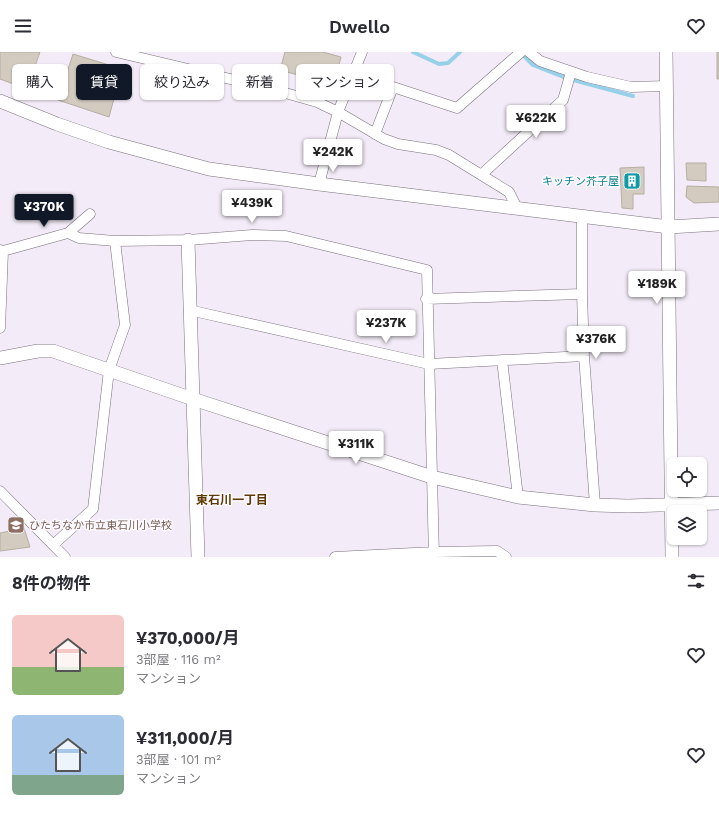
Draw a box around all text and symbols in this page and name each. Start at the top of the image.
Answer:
icon: menu [12,15,34,37]
icon: heart [685,15,707,37]
text: Dwello [329,16,390,37]
chip: 購入 [12,64,68,100]
chip: 賃貸 [76,64,132,100]
chip: 絞り込み [140,64,224,100]
chip: 新着 [232,64,288,100]
chip: マンション [296,64,394,100]
pin: ¥622K [508,105,564,139]
text: ¥622K [515,110,557,125]
pin: ¥242K [305,139,361,173]
text: ¥242K [312,144,354,159]
building icon: キッチン芥子屋 [622,171,642,191]
place label: キッチン芥子屋 [542,175,619,188]
pin: ¥439K [224,190,280,224]
pin: ¥370K [16,194,72,228]
text: ¥439K [231,195,273,210]
text: ¥370K [24,199,64,214]
pin: ¥189K [629,271,685,305]
text: ¥189K [637,276,677,291]
pin: ¥237K [358,310,414,344]
text: ¥237K [366,315,406,330]
pin: ¥376K [568,326,624,360]
text: ¥376K [576,331,616,346]
pin: ¥311K [328,431,384,465]
text: ¥311K [338,436,374,451]
map controls [667,457,707,545]
button: locate [667,457,707,497]
district label: 東石川一丁目 [196,493,268,507]
button: layers [667,505,707,545]
school or university icon: ひたちなか市立東石川小学校 [6,515,26,535]
place label: ひたちなか市立東石川小学校 [29,519,172,532]
icon: filters [685,570,707,592]
text: 8件の物件 [12,573,91,593]
text: ¥370,000/月 [136,628,240,648]
icon: home [44,631,92,679]
icon: heart [685,644,707,666]
text: 3部屋 · 116 m² [136,652,221,667]
text: マンション [136,671,201,686]
text: ¥311,000/月 [136,728,234,748]
icon: home [44,731,92,779]
icon: heart [685,744,707,766]
text: 3部屋 · 101 m² [136,752,221,767]
text: マンション [136,771,201,786]

